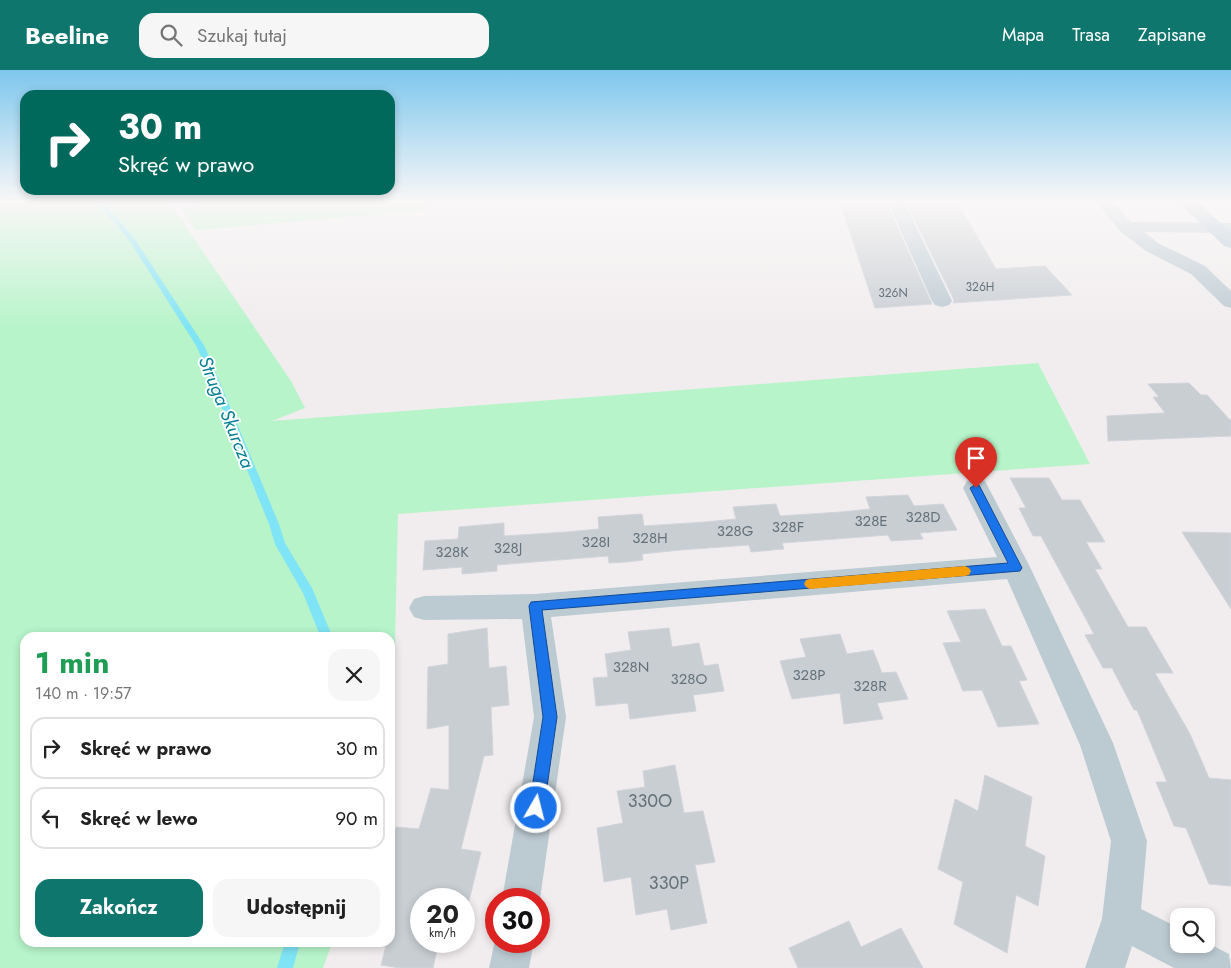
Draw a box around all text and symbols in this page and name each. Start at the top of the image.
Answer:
search box [139,13,489,58]
text: Beeline [25,18,109,53]
icon: search [157,21,185,49]
text: Szukaj tutaj [197,22,287,49]
text: Mapa [1002,22,1044,48]
text: Trasa [1072,22,1110,48]
text: Zapisane [1138,22,1206,48]
text: 30 m [118,102,202,152]
icon: right [35,110,100,175]
text: Skręć w prawo [118,148,254,180]
house number: 326H [966,278,994,296]
house number: 326N [878,284,908,302]
water label: Struga Skurcza [192,352,261,473]
pin [955,437,997,488]
icon: arrive [962,444,990,472]
house number: 328D [905,506,941,528]
house number: 328E [854,510,888,532]
house number: 328F [772,516,804,538]
house number: 328G [717,520,753,542]
house number: 328H [632,527,668,549]
house number: 328I [582,531,610,553]
house number: 328J [494,537,522,559]
house number: 328K [435,541,469,563]
text: 1 min [35,641,109,684]
button: close [328,649,380,701]
house number: 328N [613,656,649,678]
house number: 328P [792,664,826,686]
house number: 328O [671,668,708,690]
house number: 328R [853,675,887,697]
text: 140 m · 19:57 [35,682,131,705]
icon: right [37,734,65,762]
text: Skręć w prawo [80,735,212,762]
text: 30 m [336,735,378,762]
position arrow [509,781,561,833]
house number: 330O [628,788,672,814]
icon: left [37,804,65,832]
text: Skręć w lewo [80,805,198,832]
text: 90 m [335,805,378,832]
house number: 330P [649,870,689,896]
button: Zakończ [35,879,203,937]
button: Udostępnij [213,879,380,937]
speed limit sign: 30 [485,888,550,953]
text: 20 [426,896,459,932]
map controls [1170,908,1215,953]
button: search [1170,908,1215,953]
text: km/h [429,924,456,942]

